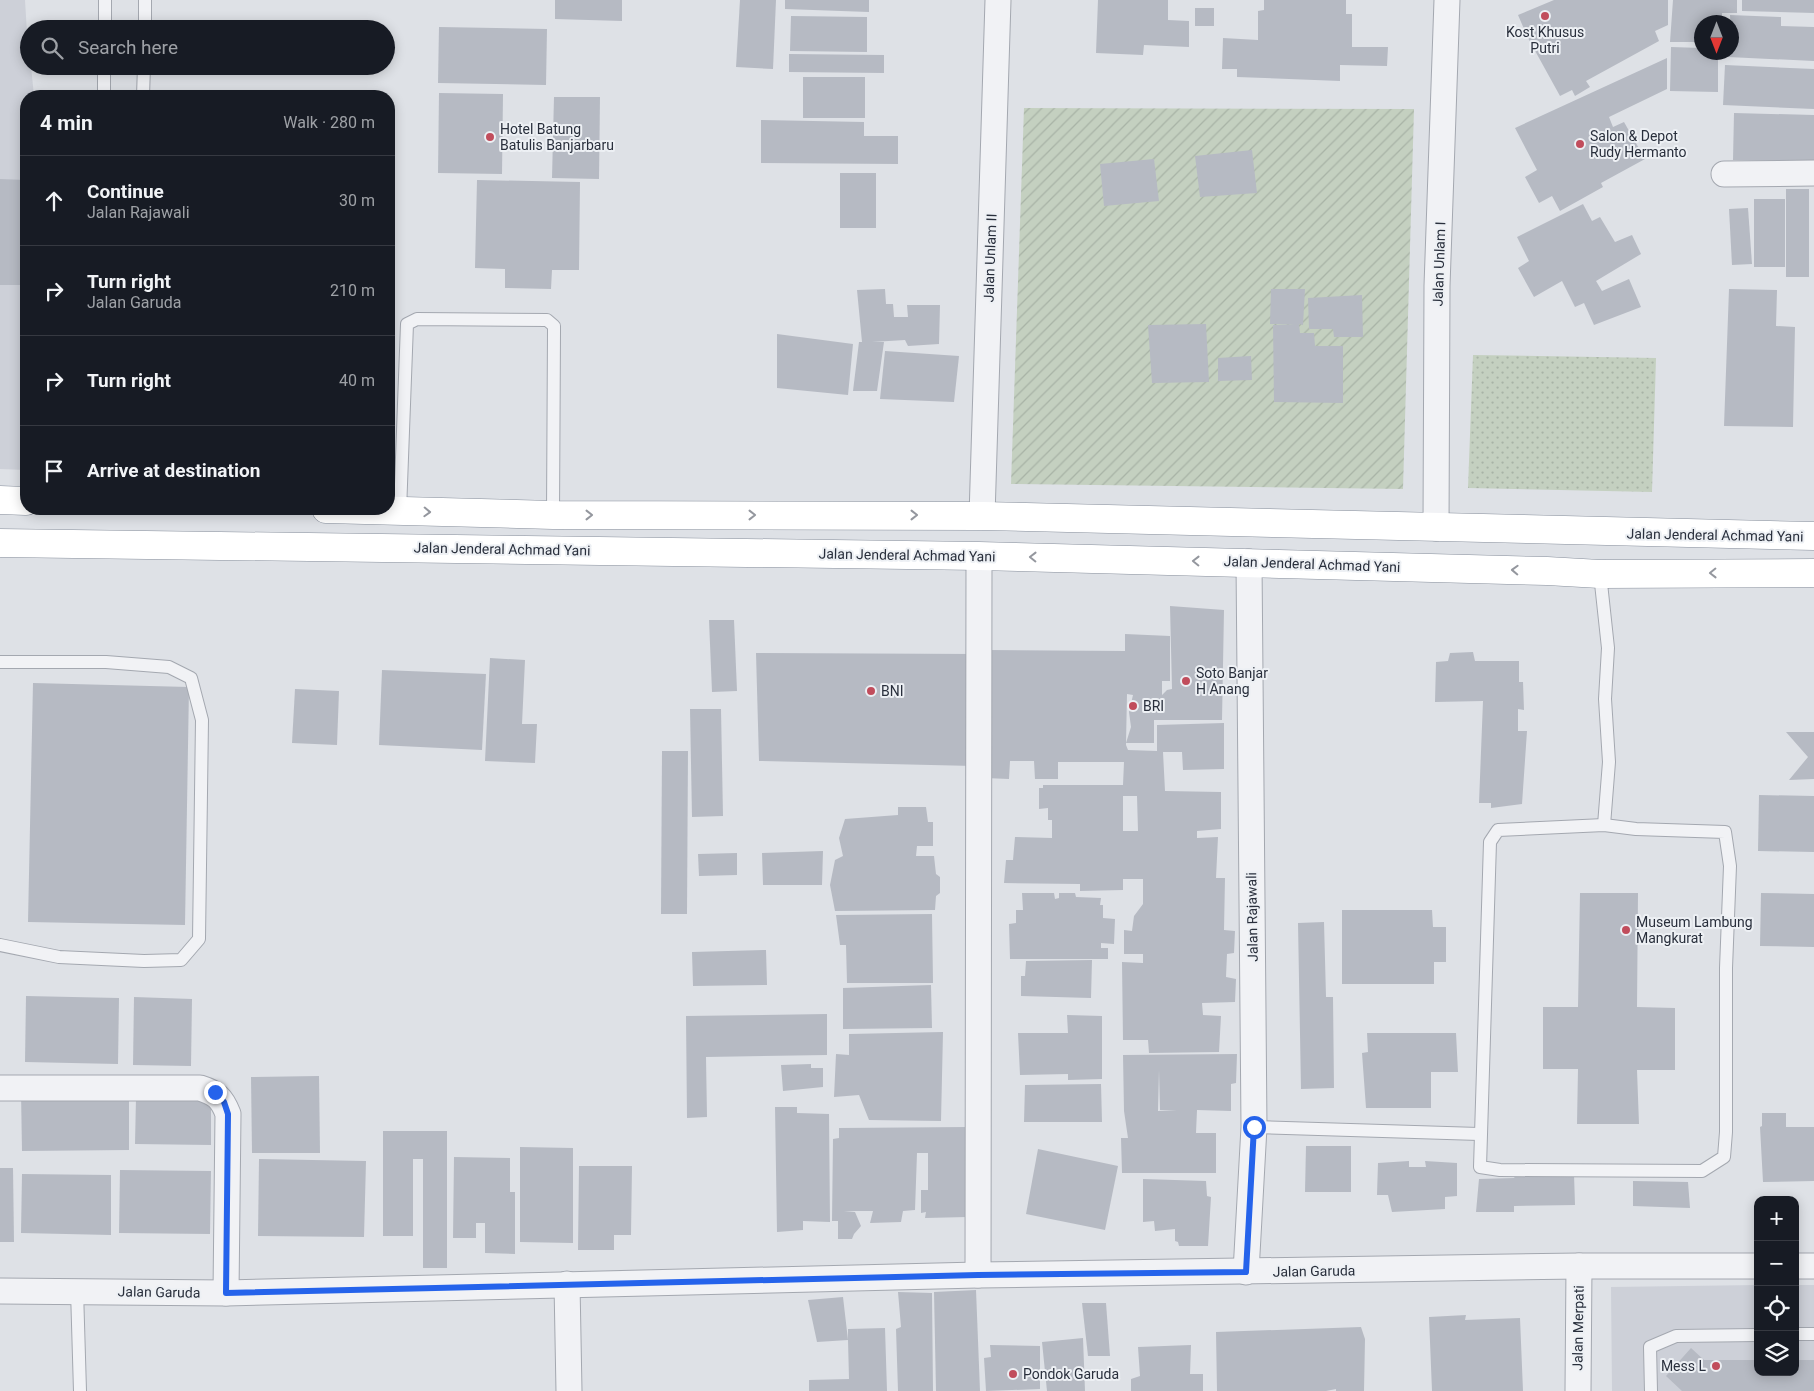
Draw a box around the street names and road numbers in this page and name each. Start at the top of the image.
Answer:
street label: Jalan Unlam II [980,213,1000,303]
street label: Jalan Unlam I [1430,221,1448,307]
street label: Jalan Jenderal Achmad Yani [1626,525,1804,545]
street label: Jalan Jenderal Achmad Yani [413,539,591,559]
street label: Jalan Jenderal Achmad Yani [818,545,996,565]
street label: Jalan Jenderal Achmad Yani [1223,553,1401,575]
street label: Jalan Rajawali [1243,872,1261,962]
street label: Jalan Garuda [1273,1262,1355,1280]
street label: Jalan Garuda [118,1283,200,1301]
street label: Jalan Merpati [1569,1285,1587,1371]

